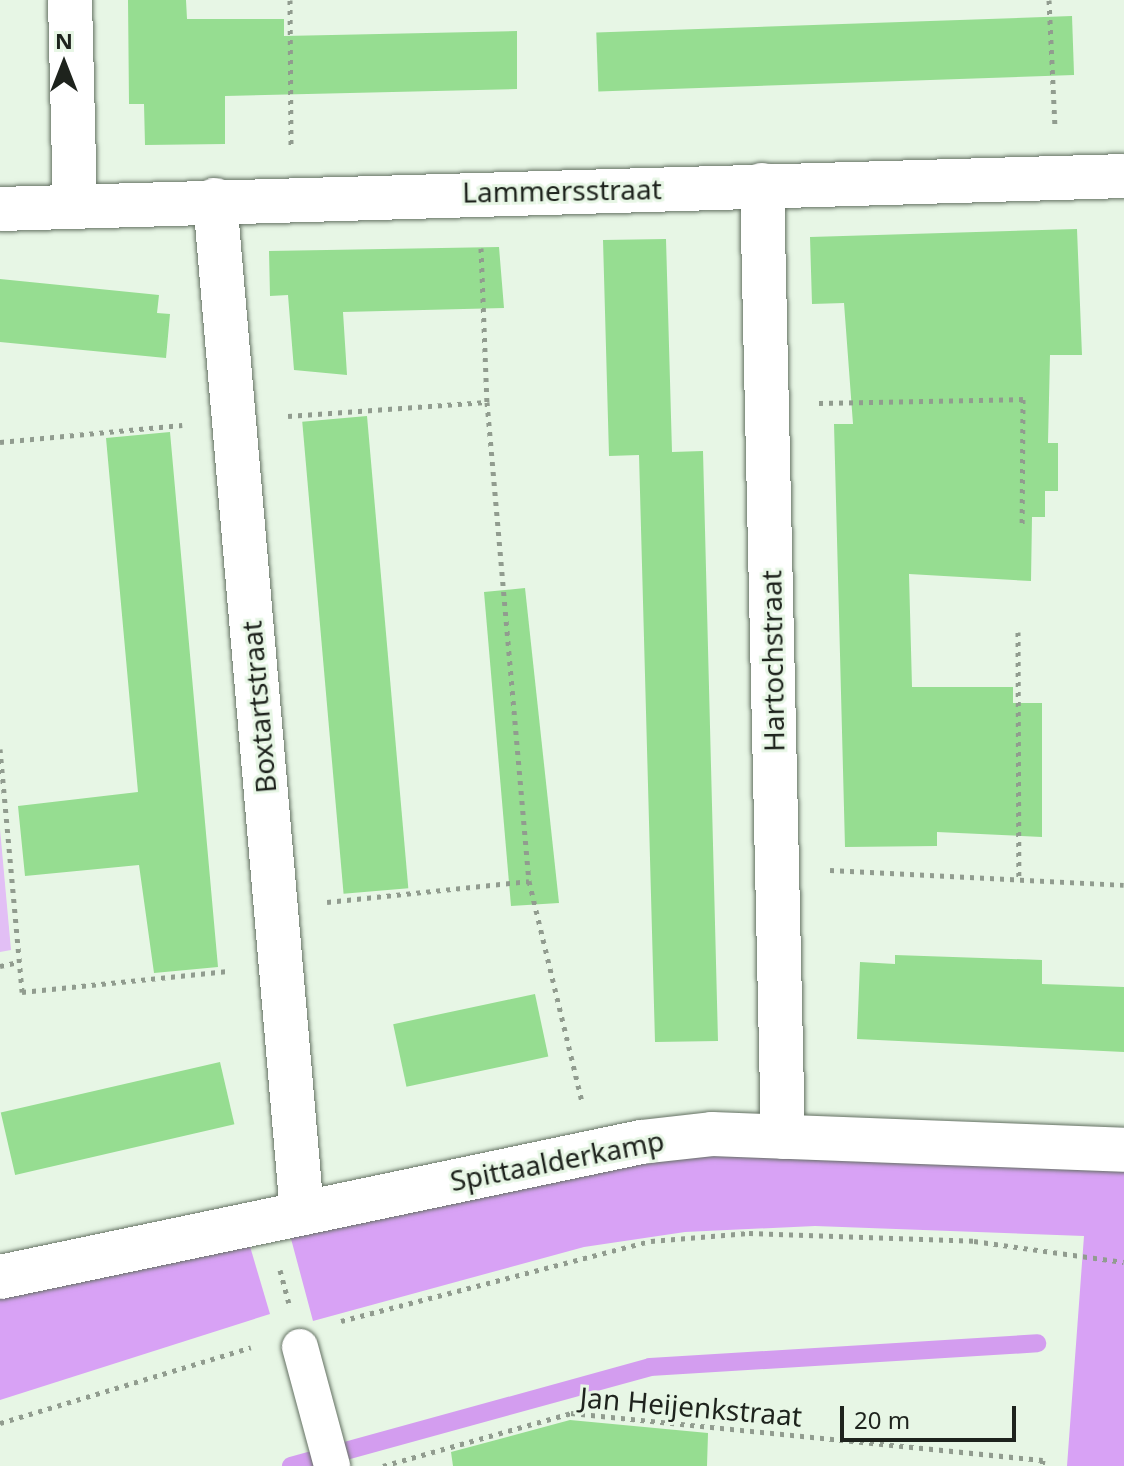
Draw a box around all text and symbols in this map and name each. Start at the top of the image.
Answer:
north arrow [24,24,104,104]
text: N [55,25,73,55]
street label: Lammersstraat [462,171,662,209]
street label: Hartochstraat [754,570,790,752]
street label: Boxtartstraat [234,619,282,795]
street label: Spittaalderkamp [447,1123,667,1197]
street label: Jan Heijenkstraat [578,1380,804,1432]
scale bar [844,1390,1020,1440]
text: 20 m [854,1403,910,1436]

